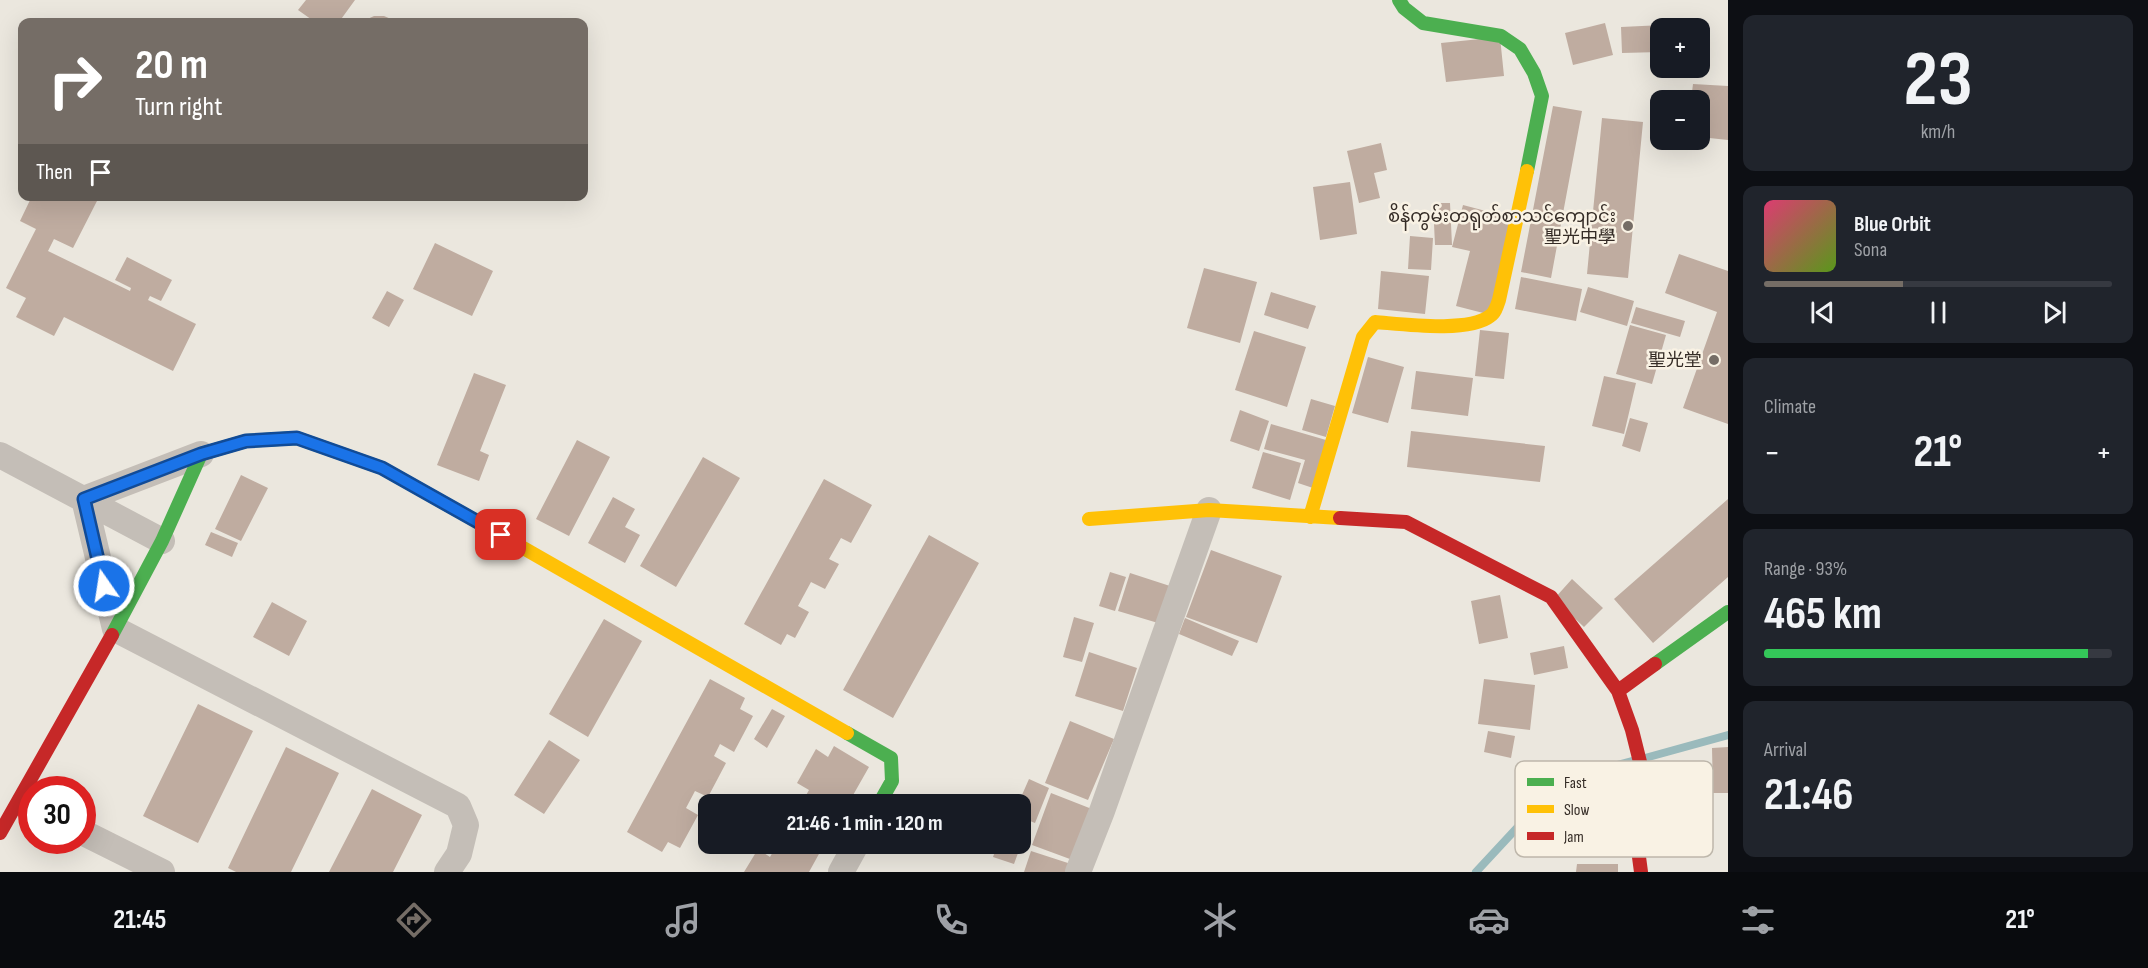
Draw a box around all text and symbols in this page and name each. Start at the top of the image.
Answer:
map controls [1650,18,1710,150]
button: + [1650,18,1710,78]
text: 23 [1903,34,1973,127]
text: 20 m [135,40,208,91]
icon: right [36,42,114,120]
button: − [1650,90,1710,150]
text: Turn right [135,91,222,123]
text: km/h [1921,120,1955,144]
icon: arrive [84,156,117,189]
text: Then [36,159,72,186]
place label: စိန်ကွမ်းတရုတ်စာသင်ကျောင်း 聖光中學 [1388,202,1616,248]
text: Blue Orbit [1854,211,1931,238]
marker: စိန်ကွမ်းတရုတ်စာသင်ကျောင်း 聖光中學 [1621,219,1635,233]
text: Sona [1854,238,1887,262]
icon: previous [1806,296,1839,329]
icon: pause [1922,296,1955,329]
icon: next [2038,296,2071,329]
place label: 聖光堂 [1648,350,1702,371]
marker: 聖光堂 [1707,353,1721,367]
text: Climate [1764,395,1816,419]
text: 21° [1914,425,1962,480]
text: − [1764,433,1780,473]
text: + [2096,433,2112,473]
pin [475,509,526,560]
icon: arrive [484,518,517,551]
position arrow [72,554,136,618]
text: Range · 93% [1764,557,1847,581]
text: 465 km [1764,587,1882,642]
text: Arrival [1764,738,1807,762]
legend [1515,761,1713,857]
text: 21:46 [1764,768,1854,823]
text: Fast [1564,774,1587,793]
speed limit sign: 30 [18,776,96,854]
text: Slow [1564,801,1589,820]
text: 21:46 · 1 min · 120 m [787,810,942,837]
text: Jam [1563,828,1584,847]
icon: directions [393,899,435,941]
icon: music [662,899,704,941]
icon: phone [930,899,972,941]
icon: climate [1199,899,1241,941]
icon: car [1468,899,1510,941]
icon: filters [1737,899,1779,941]
text: 21:45 [113,904,166,936]
text: 21° [2005,904,2035,936]

